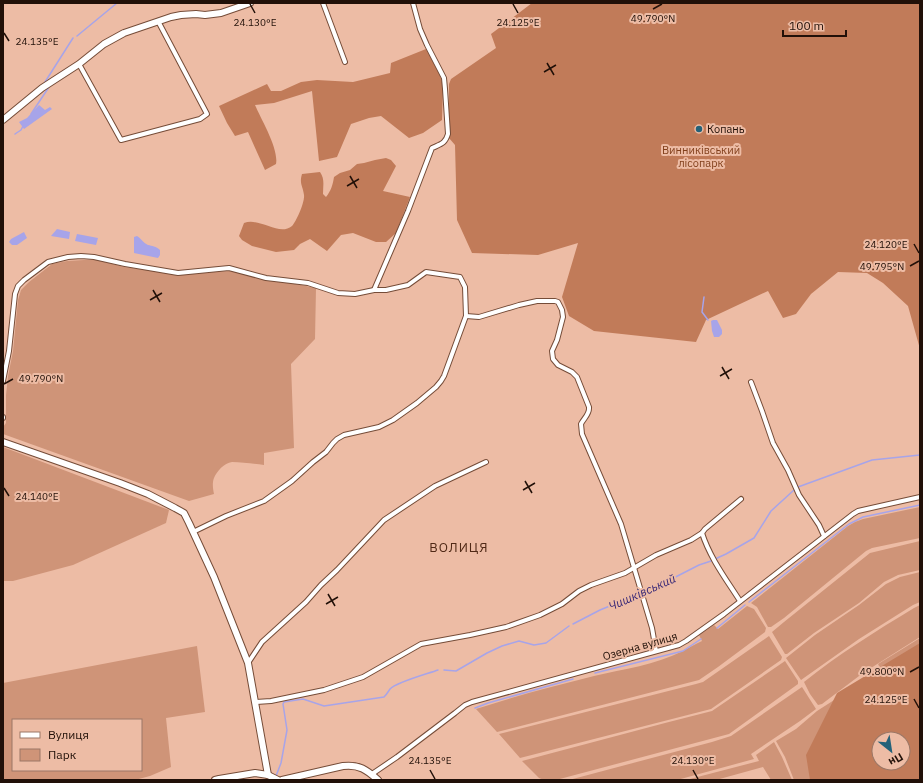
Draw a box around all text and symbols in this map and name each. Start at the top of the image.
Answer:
text: 49.790°N [631,12,675,25]
scale bar [783,12,846,38]
text: 24.130°E [233,16,277,29]
text: 24.125°E [496,16,540,29]
text: 100 m [789,18,824,33]
text: 24.135°E [15,35,59,48]
place label: Копань [707,122,745,136]
marker: Копань [694,124,704,134]
park label: Винниківський лісопарк [662,143,740,170]
text: 24.120°E [864,238,908,251]
text: 49.795°N [860,260,904,273]
text: 49.790°N [19,372,63,385]
text: 24.140°E [15,490,59,503]
district label: ВОЛИЦЯ [429,539,489,556]
water label: Чишківський [606,570,678,613]
street label: Озерна вулиця [601,629,679,663]
text: 49.800°N [860,665,904,678]
text: 24.125°E [864,693,908,706]
legend [12,719,142,771]
text: Вулиця [48,727,89,742]
north arrow [871,731,911,771]
text: Парк [48,747,77,762]
text: Пн [886,750,906,769]
text: 24.135°E [408,754,452,767]
text: 24.130°E [671,754,715,767]

